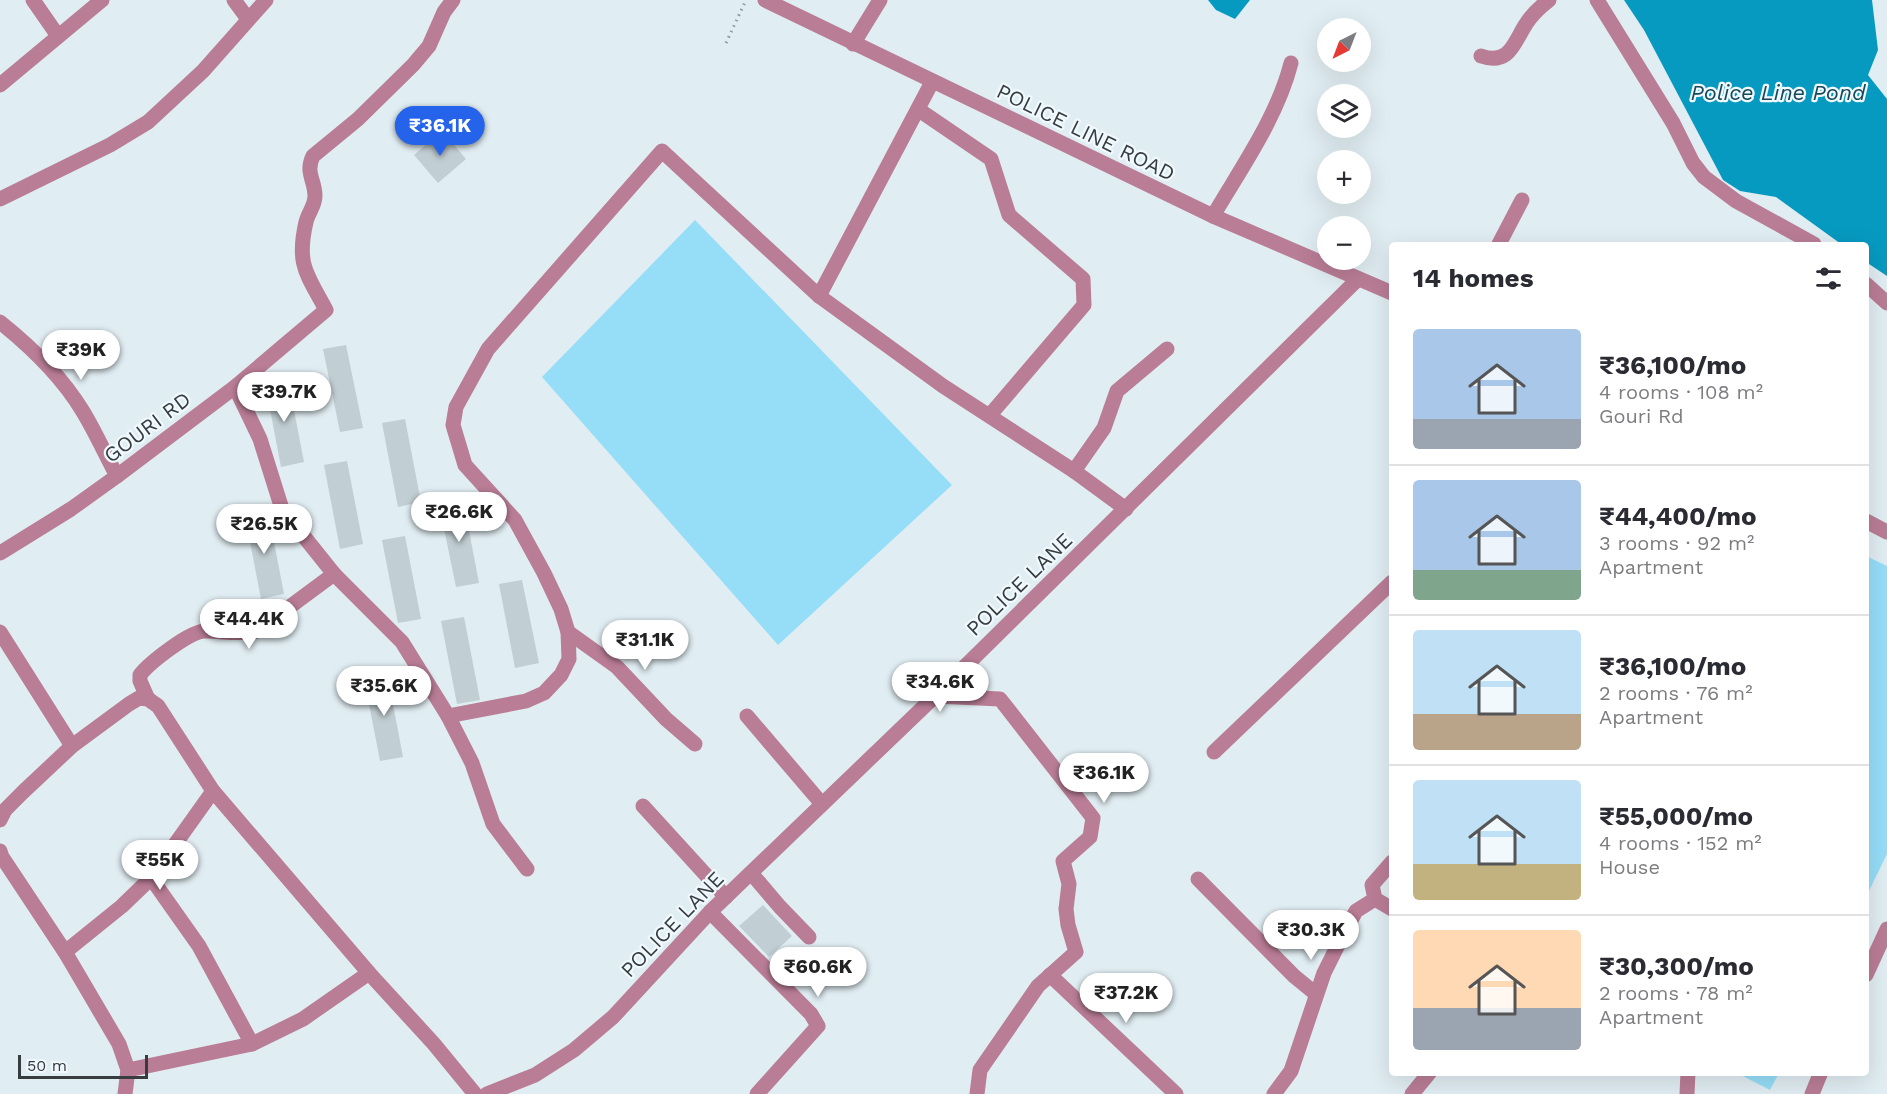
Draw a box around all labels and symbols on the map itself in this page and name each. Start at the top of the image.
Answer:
north arrow [1317,18,1371,72]
street label: POLICE LINE ROAD [993,78,1179,186]
water label: Police Line Pond [1691,80,1867,105]
pin: ₹36.1K [391,106,489,157]
pin: ₹39K [45,330,117,381]
pin: ₹39.7K [235,372,333,423]
street label: GOURI RD [99,386,195,468]
pin: ₹26.6K [410,492,508,543]
pin: ₹26.5K [215,504,313,555]
street label: POLICE LANE [961,527,1077,641]
pin: ₹44.4K [200,599,298,650]
pin: ₹31.1K [596,620,694,671]
pin: ₹34.6K [891,662,989,713]
pin: ₹35.6K [335,666,433,717]
pin: ₹36.1K [1055,753,1153,804]
pin: ₹55K [124,840,196,891]
street label: POLICE LANE [615,866,729,982]
pin: ₹30.3K [1262,910,1360,961]
pin: ₹60.6K [769,947,867,998]
pin: ₹37.2K [1077,973,1175,1024]
scale bar [18,1052,148,1080]

